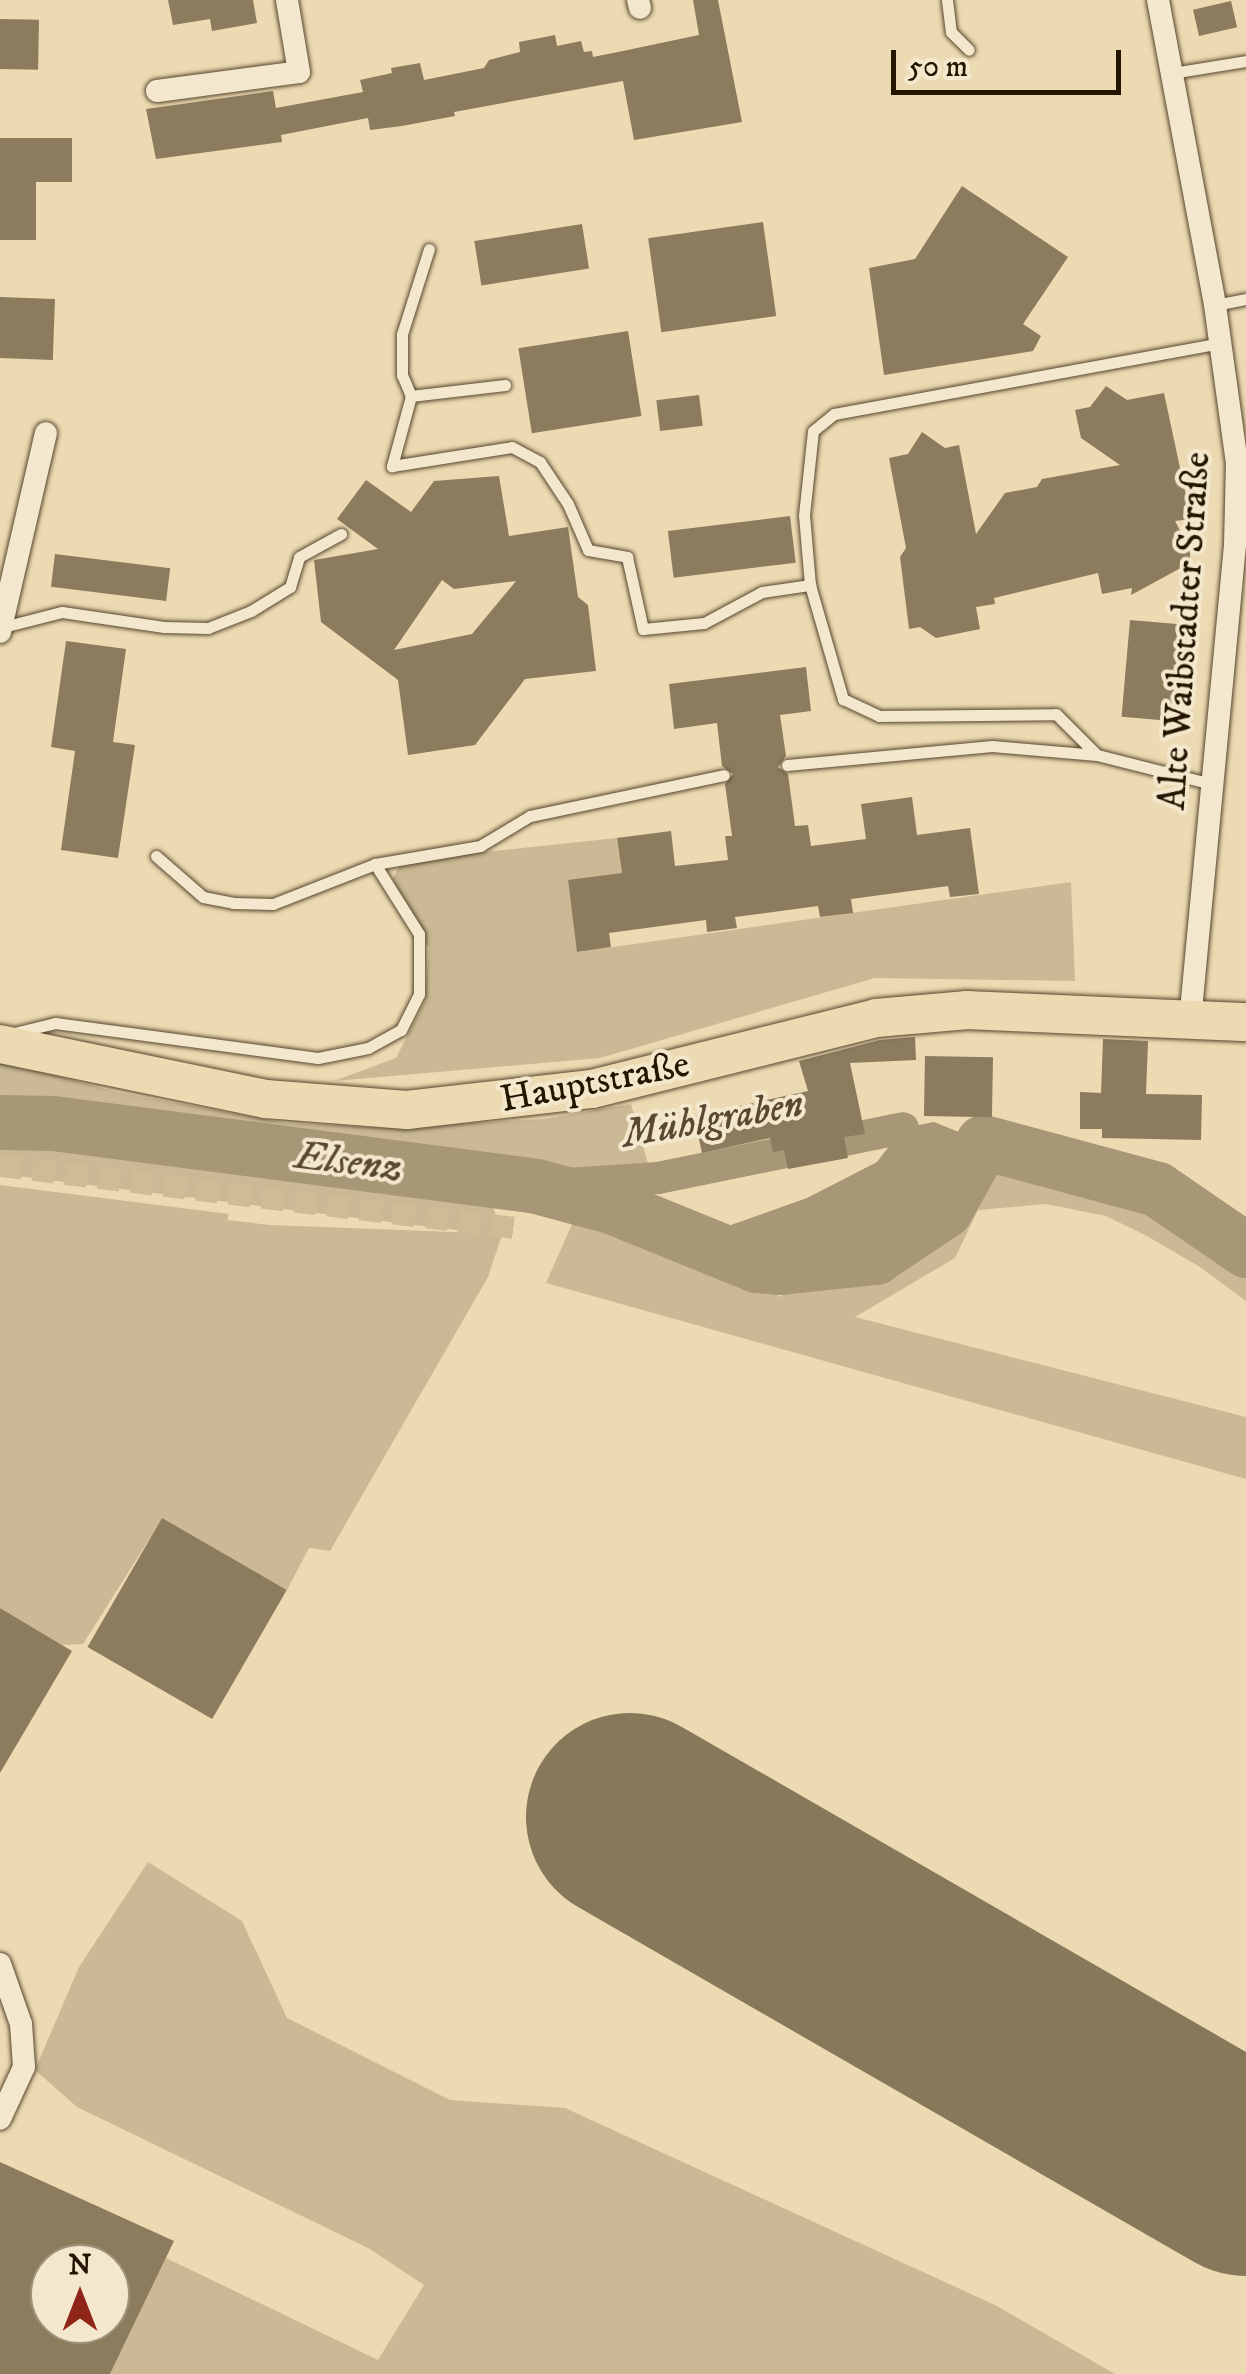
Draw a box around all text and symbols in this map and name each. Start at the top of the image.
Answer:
scale bar [896,30,1126,92]
text: 50 m [908,49,968,86]
street label: Alte Waibstadter Straße [1151,450,1221,812]
street label: Hauptstraße [497,1042,693,1124]
water label: Mühlgraben [619,1080,807,1160]
water label: Elsenz [292,1133,406,1193]
north arrow [30,2244,130,2344]
text: N [69,2248,91,2283]

